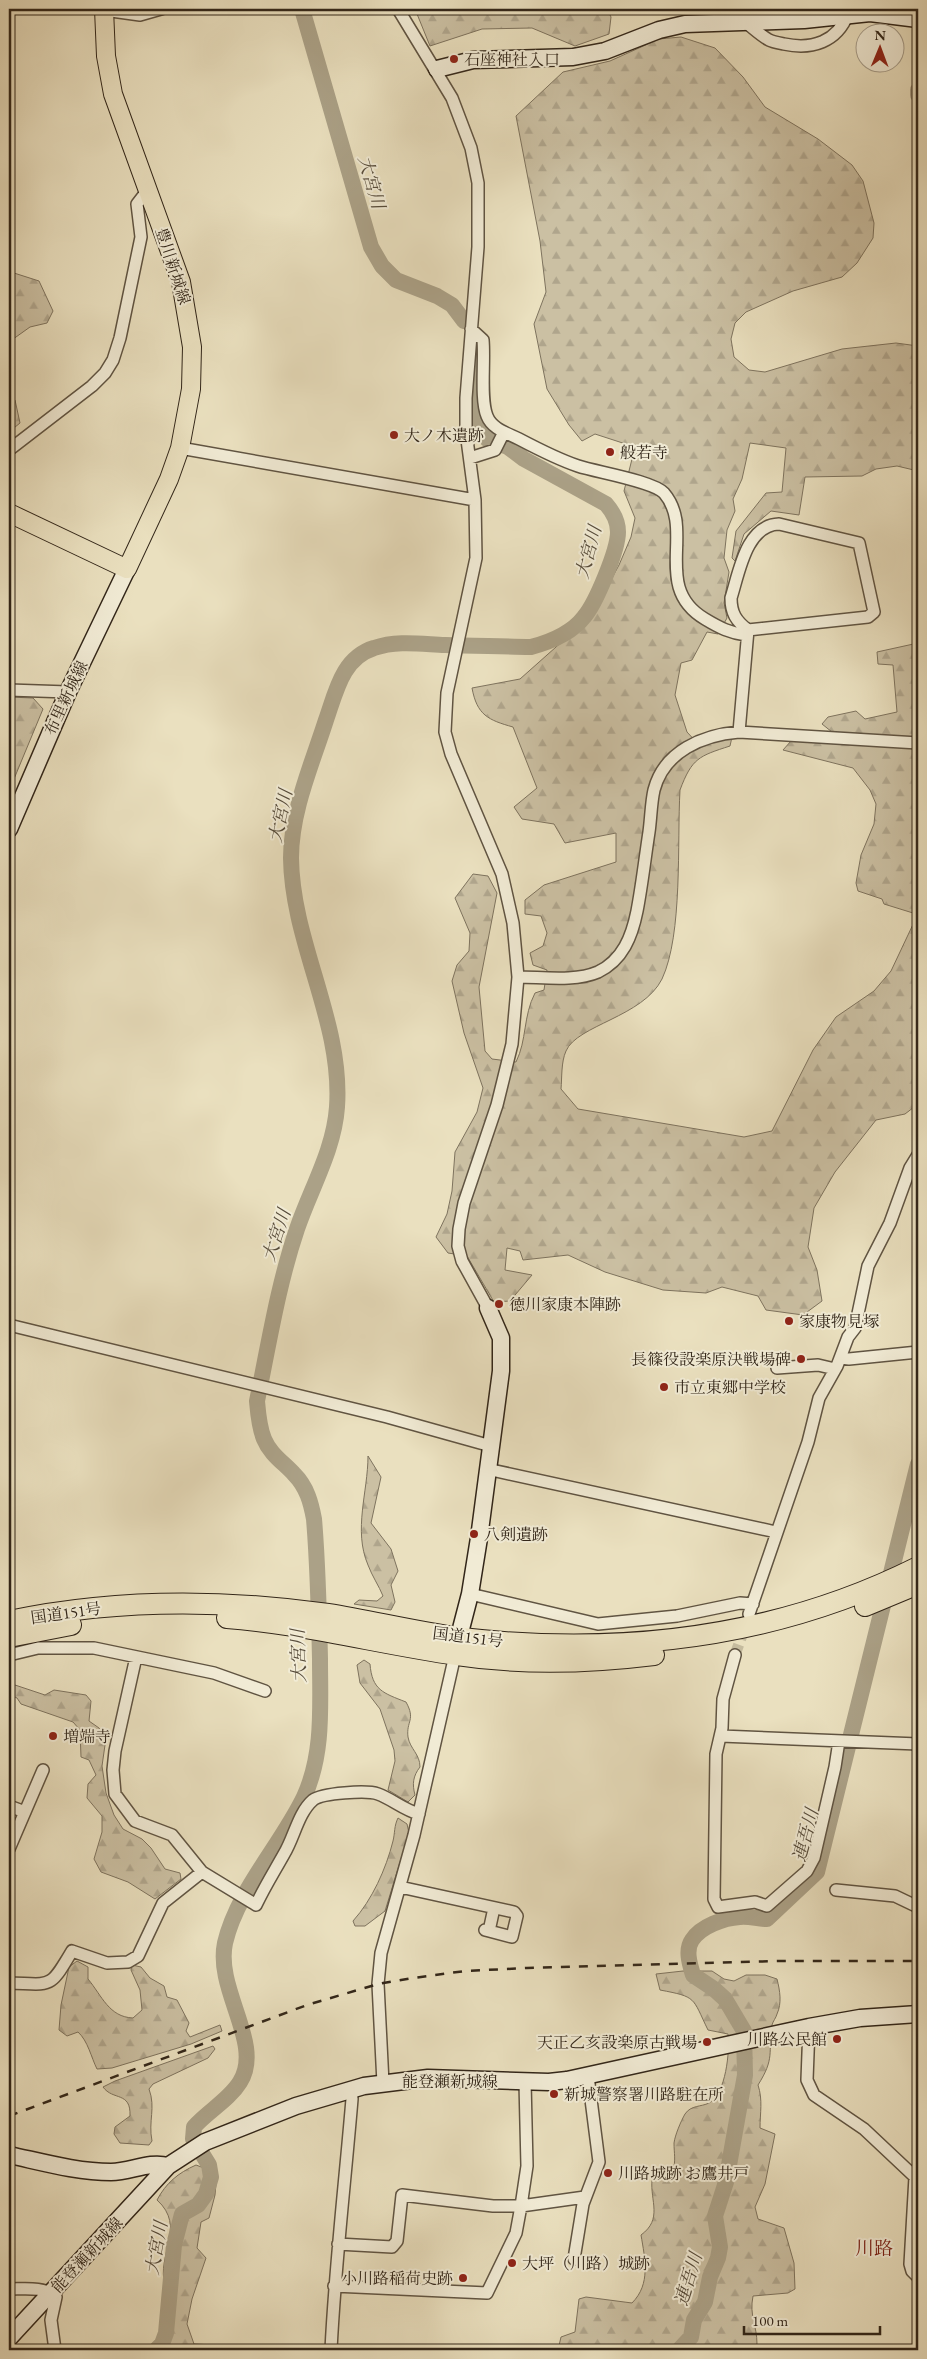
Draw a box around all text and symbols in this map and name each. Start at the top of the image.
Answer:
north arrow [854,22,904,72]
text: N [874,26,887,44]
place label: 石座神社入口 [464,49,560,70]
marker: 石座神社入口 [448,53,460,65]
water label: 大宮川 [354,153,391,213]
street label: 豊川新城線 [151,225,195,307]
place label: 大ノ木遺跡 [404,425,484,446]
marker: 大ノ木遺跡 [388,429,400,441]
place label: 般若寺 [620,442,668,463]
marker: 般若寺 [604,446,616,458]
water label: 大宮川 [570,521,607,581]
street label: 布里新城線 [40,657,92,739]
water label: 大宮川 [263,785,297,845]
water label: 大宮川 [257,1204,296,1264]
place label: 徳川家康本陣跡 [509,1294,621,1315]
marker: 徳川家康本陣跡 [493,1298,505,1310]
place label: 家康物見塚 [799,1311,879,1332]
marker: 家康物見塚 [783,1315,795,1327]
place label: 長篠役設楽原決戦場碑 [631,1349,791,1370]
marker: 長篠役設楽原決戦場碑 [795,1353,807,1365]
place label: 市立東郷中学校 [674,1377,786,1398]
marker: 市立東郷中学校 [658,1381,670,1393]
place label: 八剣遺跡 [484,1524,548,1545]
marker: 八剣遺跡 [468,1528,480,1540]
street label: 国道151号 [29,1598,103,1628]
street label: 国道151号 [431,1622,505,1652]
water label: 大宮川 [285,1627,310,1683]
place label: 増端寺 [63,1726,111,1747]
marker: 増端寺 [47,1730,59,1742]
water label: 連吾川 [787,1804,824,1864]
place label: 川路公民館 [747,2029,827,2050]
place label: 天正乙亥設楽原古戦場 [537,2032,697,2053]
marker: 川路公民館 [831,2033,843,2045]
marker: 天正乙亥設楽原古戦場 [701,2036,713,2048]
street label: 能登瀬新城線 [402,2071,498,2092]
place label: 新城警察署川路駐在所 [564,2084,724,2105]
marker: 新城警察署川路駐在所 [548,2088,560,2100]
place label: 川路城跡 お鷹井戸 [618,2163,749,2184]
marker: 川路城跡 お鷹井戸 [602,2167,614,2179]
street label: 能登瀬新城線 [47,2213,127,2297]
water label: 大宮川 [140,2217,172,2277]
district label: 川路 [855,2236,893,2261]
water label: 連吾川 [669,2248,707,2308]
place label: 大坪（川路）城跡 [522,2253,650,2274]
marker: 大坪（川路）城跡 [506,2257,518,2269]
place label: 小川路稲荷史跡 [341,2268,453,2289]
marker: 小川路稲荷史跡 [457,2272,469,2284]
scale bar [744,2304,881,2336]
text: 100 m [752,2311,789,2330]

